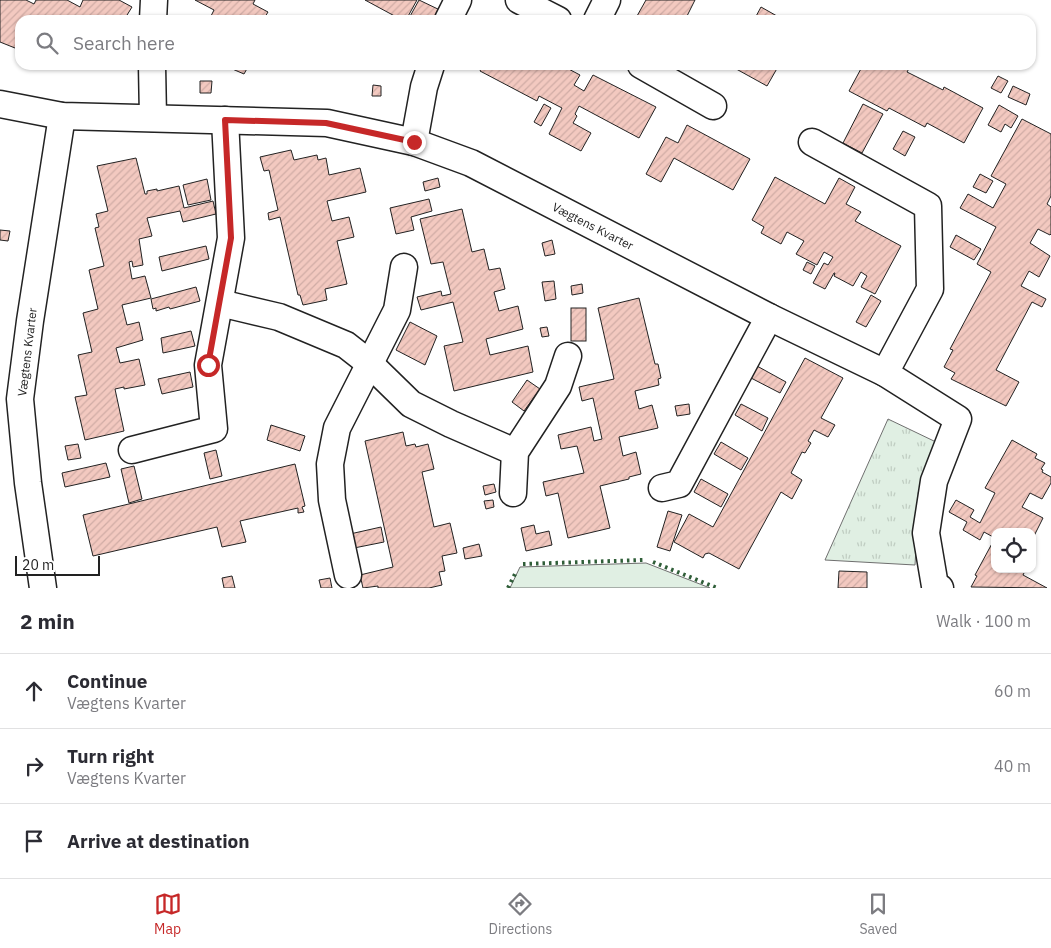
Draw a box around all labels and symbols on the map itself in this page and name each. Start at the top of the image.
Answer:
route end [403,131,426,154]
street label: Vægtens Kvarter [550,199,637,253]
street label: Vægtens Kvarter [14,306,40,397]
route start [197,354,220,377]
scale bar [15,553,100,576]

